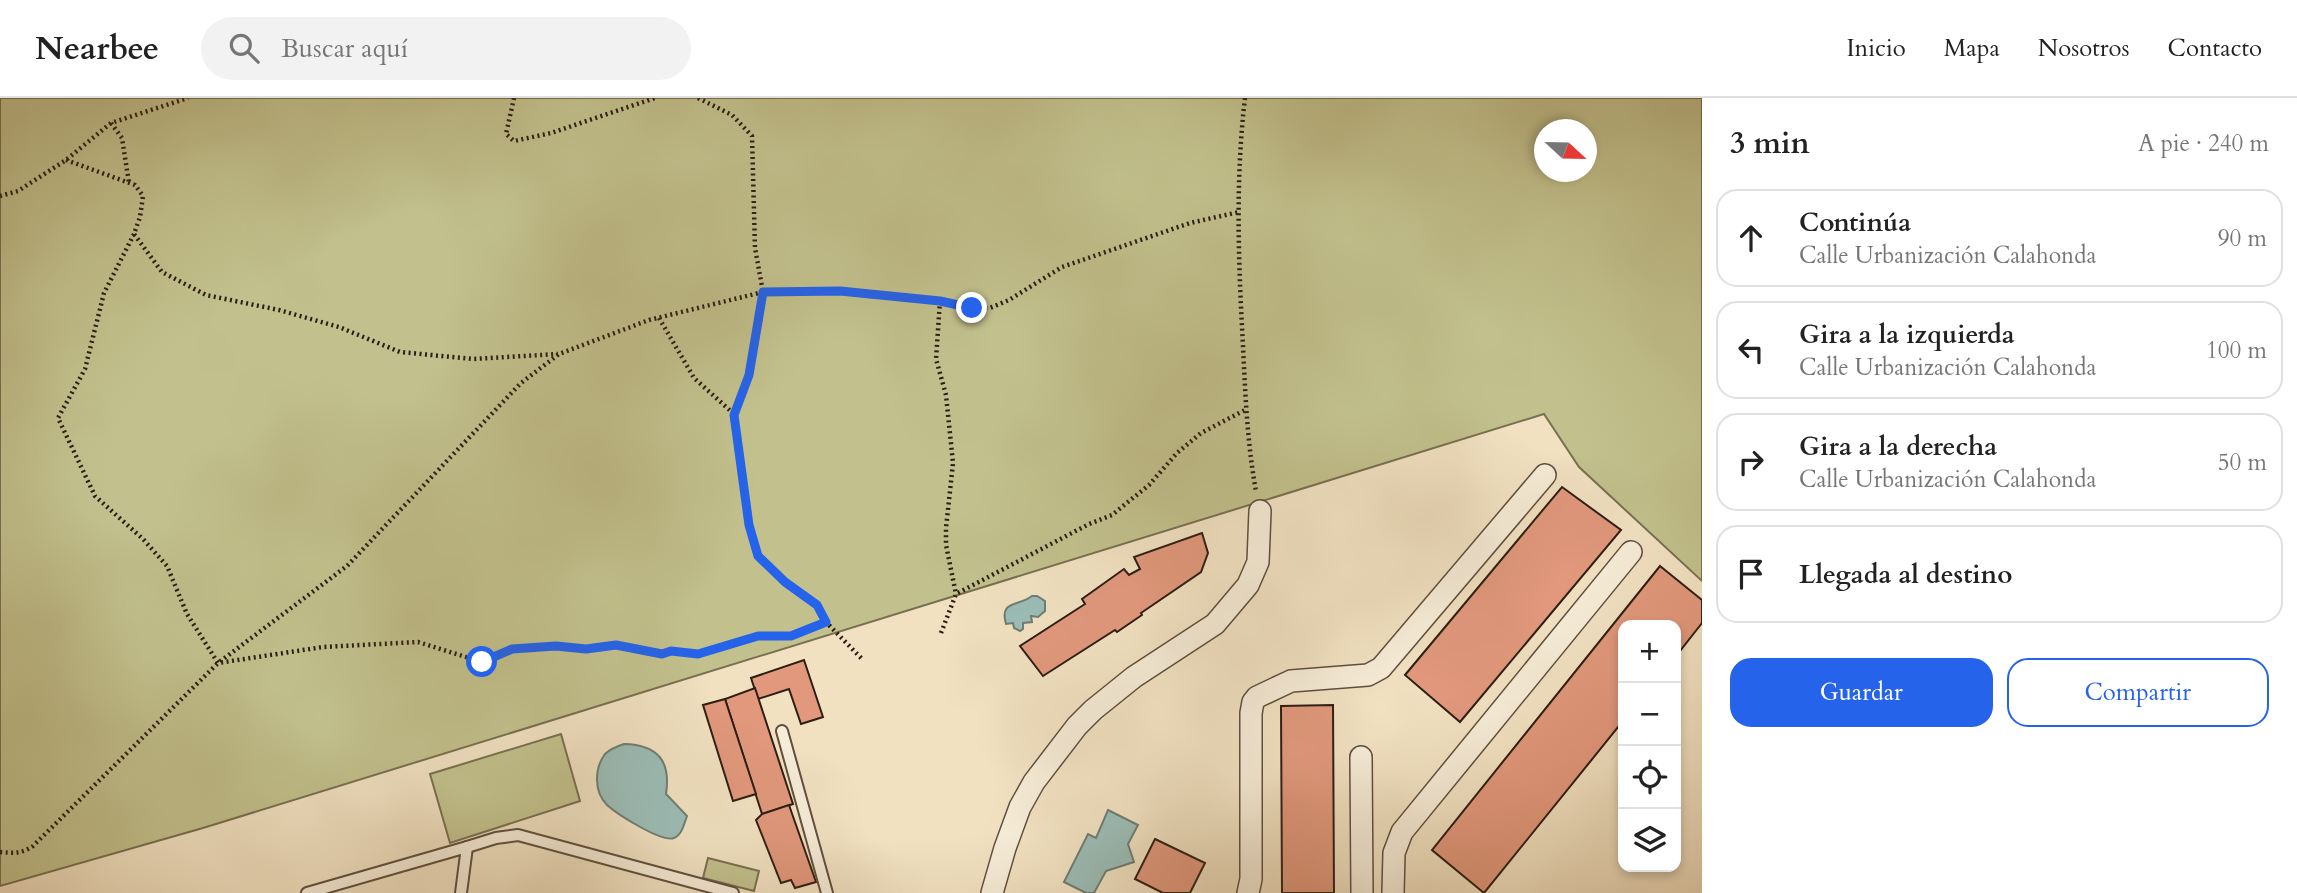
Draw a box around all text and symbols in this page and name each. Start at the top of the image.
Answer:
search box [201,17,691,80]
text: Nearbee [35,26,159,71]
icon: search [225,29,263,67]
text: Buscar aquí [281,31,408,66]
text: Inicio [1846,32,1906,65]
text: Mapa [1944,32,2000,65]
text: Nosotros [2038,32,2130,65]
text: Contacto [2168,32,2262,65]
north arrow [1534,119,1597,182]
text: 3 min [1730,123,1810,164]
text: A pie · 240 m [2138,128,2269,159]
text: Continúa [1799,205,1911,240]
icon: ahead [1732,219,1770,257]
text: 90 m [2218,223,2267,254]
text: Calle Urbanización Calahonda [1799,240,2096,271]
route end [956,292,987,323]
text: Gira a la izquierda [1799,317,2015,352]
icon: left [1732,331,1770,369]
text: 100 m [2206,335,2267,366]
text: Calle Urbanización Calahonda [1799,352,2096,383]
text: Gira a la derecha [1799,429,1997,464]
icon: right [1732,443,1770,481]
text: 50 m [2218,447,2267,478]
text: Calle Urbanización Calahonda [1799,464,2096,495]
icon: arrive [1732,555,1770,593]
text: Llegada al destino [1799,557,2013,592]
map controls [1618,620,1681,872]
button: + [1618,620,1681,683]
route start [466,646,497,677]
button: Guardar [1730,658,1993,727]
button: Compartir [2007,658,2269,727]
button: − [1618,683,1681,746]
button: locate [1618,746,1681,809]
button: layers [1618,809,1681,872]

